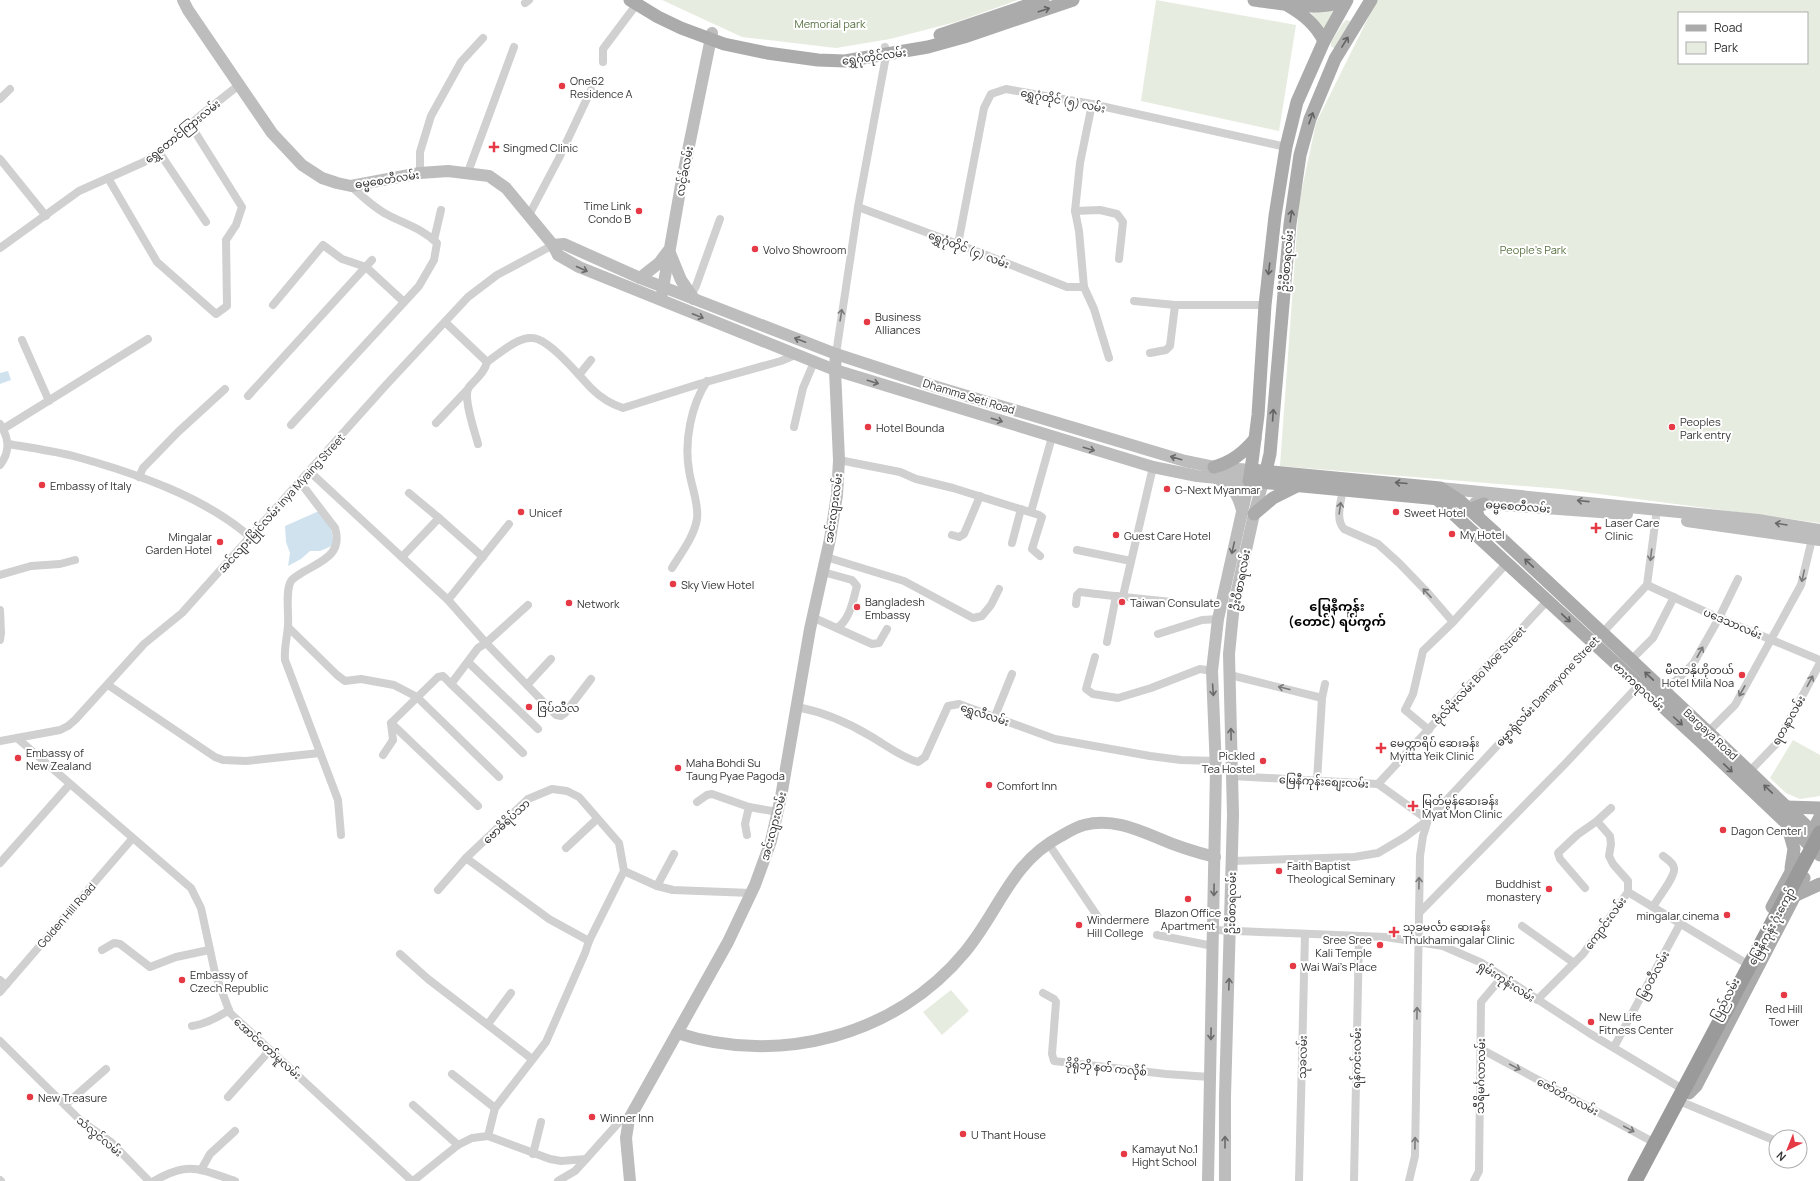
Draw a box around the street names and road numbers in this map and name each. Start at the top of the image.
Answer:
street label: ရွှေဂုံတိုင်လမ်း [841,44,908,70]
street label: ရွှေဂုံတိုင် (၅) လမ်း [1019,84,1107,118]
street label: ရွှေတောင်ကြားလမ်း [141,96,224,168]
street label: လင့်ခ်လမ်း [672,145,697,197]
street label: ဓမ္မစေတီလမ်း [354,166,421,194]
street label: ရွှေဂုံတိုင် (၄) လမ်း [926,227,1012,273]
street label: ဦးဝီစာရလမ်း [1276,229,1298,293]
street label: Dhamma Seti Road [921,375,1017,417]
street label: အင်လျားမြိုင်လမ်း Inya Myaing Street [214,430,349,577]
street label: အင်းလျားလမ်း [821,472,847,544]
street label: ဓမ္မစေတီလမ်း [1485,496,1551,518]
street label: ဦးဝီစာရလမ်း [1227,548,1255,612]
street label: ပဒေသာလမ်း [1701,604,1765,642]
street label: ဗိုလ်မိုးလမ်း Bo Moe Street [1430,623,1530,729]
street label: ဓမ္မာရုံလမ်း Damaryone Street [1492,633,1604,751]
street label: ဗားကရာလမ်း [1609,658,1668,715]
street label: ရတနာလမ်း [1768,692,1810,749]
street label: ရွှေလီလမ်း [958,699,1011,731]
street label: Bargaya Road [1681,705,1741,763]
street label: မြေနီကုန်းစျေးလမ်း [1279,771,1369,793]
street label: အင်းလျားလမ်း [757,790,791,862]
street label: ဗောဓိရိပ်သာ [479,795,534,848]
street label: ဦးဝီစာရလမ်း [1223,872,1241,934]
street label: Golden Hill Road [33,879,99,951]
street label: မြေနီကုန်း ဂုံးကျော် [1744,885,1800,968]
street label: ကျောင်းလမ်း [1581,894,1631,953]
street label: မြဝတီလမ်း [1634,948,1674,1003]
street label: ရှမ်းကုန်းလမ်း [1475,957,1538,1007]
street label: ပြည်လမ်း [1708,975,1744,1024]
street label: အောင်တော်မူလမ်း [230,1014,305,1084]
street label: ရန်ကင်းလမ်း [1348,1027,1366,1089]
street label: သုခလမ်း [1294,1035,1312,1079]
street label: သီရိမင်္ဂလာလမ်း [1472,1038,1490,1114]
street label: ဒိုရိုဘို နတ် ကလိုစ် [1064,1055,1148,1081]
street label: ဇော်တိကလမ်း [1535,1073,1602,1119]
street label: သံလွင်လမ်း [73,1112,126,1161]

